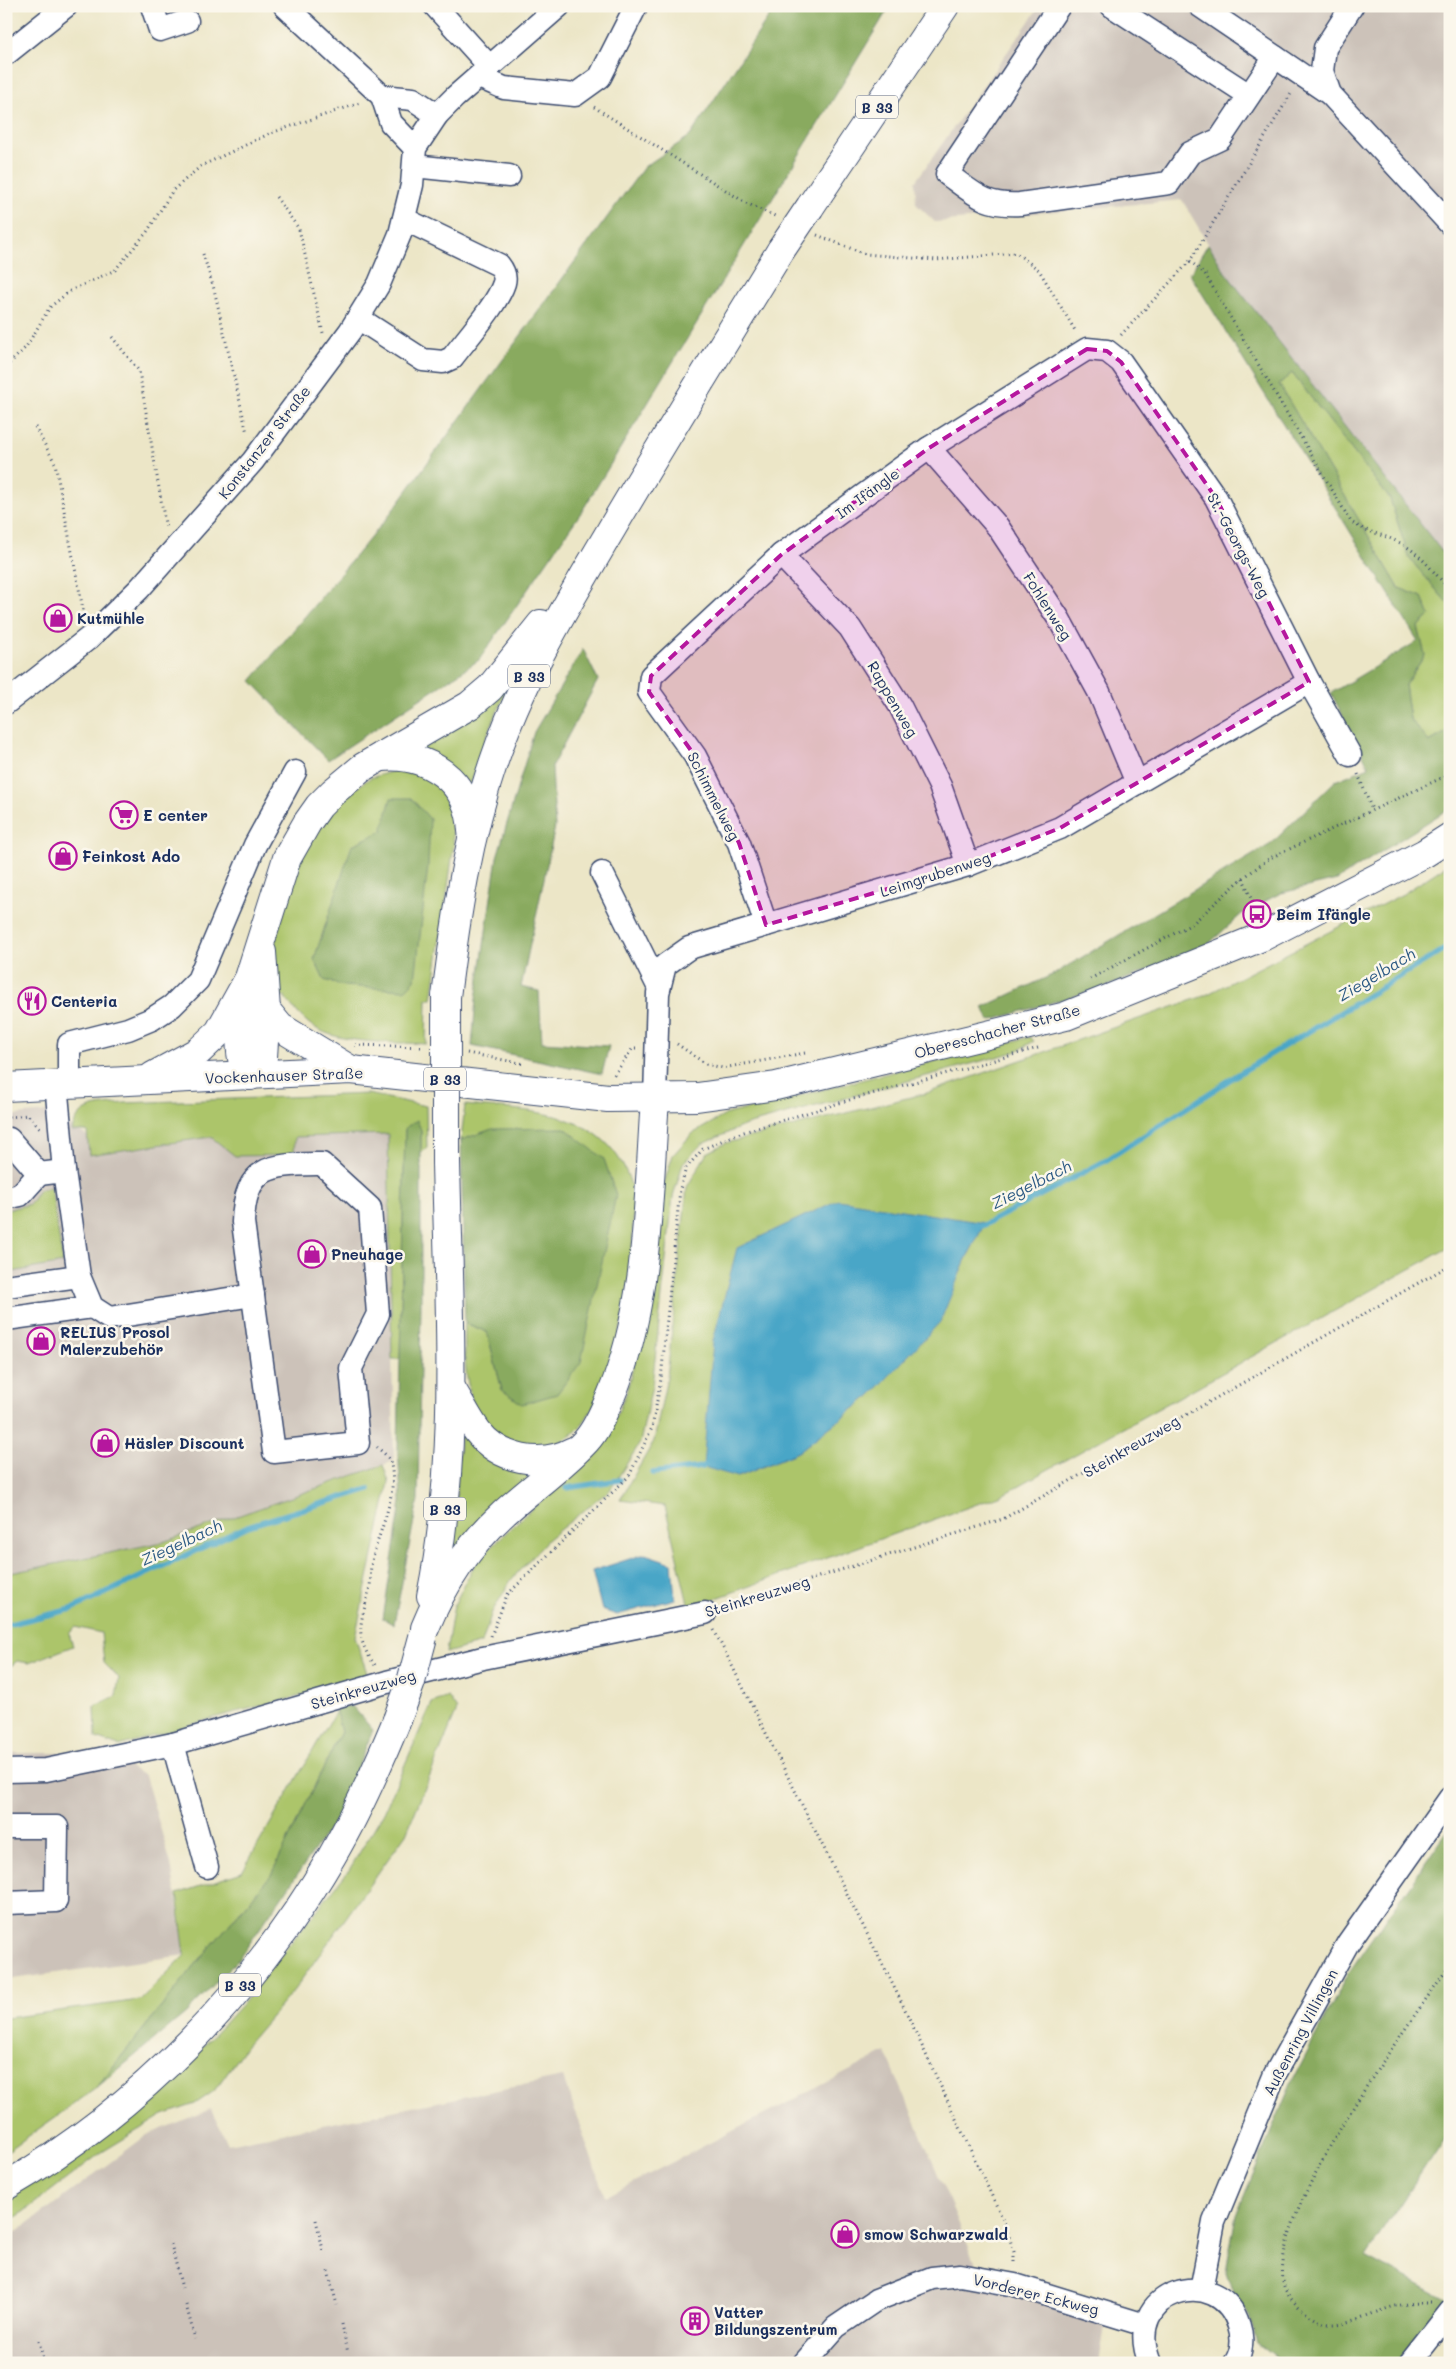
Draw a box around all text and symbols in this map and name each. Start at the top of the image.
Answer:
road number: B 33 [856,95,898,118]
street label: Konstanzer Straße [213,381,315,503]
street label: Im Ifängle [831,463,903,523]
street label: St.-Georgs-Weg [1203,489,1275,601]
street label: Fohlenweg [1019,568,1077,644]
shop icon: Kutmühle [43,603,73,633]
place label: Kutmühle [77,608,144,628]
street label: Rappenweg [863,657,923,741]
road number: B 33 [508,664,550,688]
street label: Schimmelweg [683,748,745,844]
supermarket icon: E center [109,800,139,830]
place label: E center [143,805,208,825]
shop icon: Feinkost Ado [48,841,78,871]
place label: Feinkost Ado [82,846,180,866]
street label: Leimgrubenweg [877,847,993,901]
bus stop icon: Beim Ifängle [1242,899,1272,929]
place label: Beim Ifängle [1276,904,1371,924]
water label: Ziegelbach [1333,942,1419,1006]
restaurant icon: Centeria [17,986,47,1016]
place label: Centeria [51,991,117,1011]
street label: Obereschacher Straße [912,999,1082,1063]
street label: Vockenhauser Straße [204,1062,364,1088]
road number: B 33 [424,1068,466,1090]
water label: Ziegelbach [987,1155,1075,1213]
shop icon: Pneuhage [297,1239,327,1269]
place label: Pneuhage [331,1244,403,1264]
place label: RELIUS Prosol Malerzubehör [60,1322,170,1359]
shop icon: RELIUS Prosol Malerzubehör [26,1326,56,1356]
street label: Steinkreuzweg [1079,1410,1183,1482]
shop icon: Häsler Discount [90,1428,120,1458]
place label: Häsler Discount [124,1433,245,1453]
road number: B 33 [424,1498,466,1520]
water label: Ziegelbach [137,1514,225,1570]
street label: Steinkreuzweg [702,1571,812,1621]
street label: Steinkreuzweg [308,1664,418,1714]
street label: Außenring Villingen [1258,1965,1342,2099]
road number: B 33 [219,1974,261,1996]
shop icon: smow Schwarzwald [830,2219,860,2249]
place label: smow Schwarzwald [864,2224,1008,2244]
street label: Vorderer Eckweg [971,2269,1101,2319]
place label: Vatter Bildungszentrum [714,2302,838,2339]
building icon: Vatter Bildungszentrum [680,2306,710,2336]

